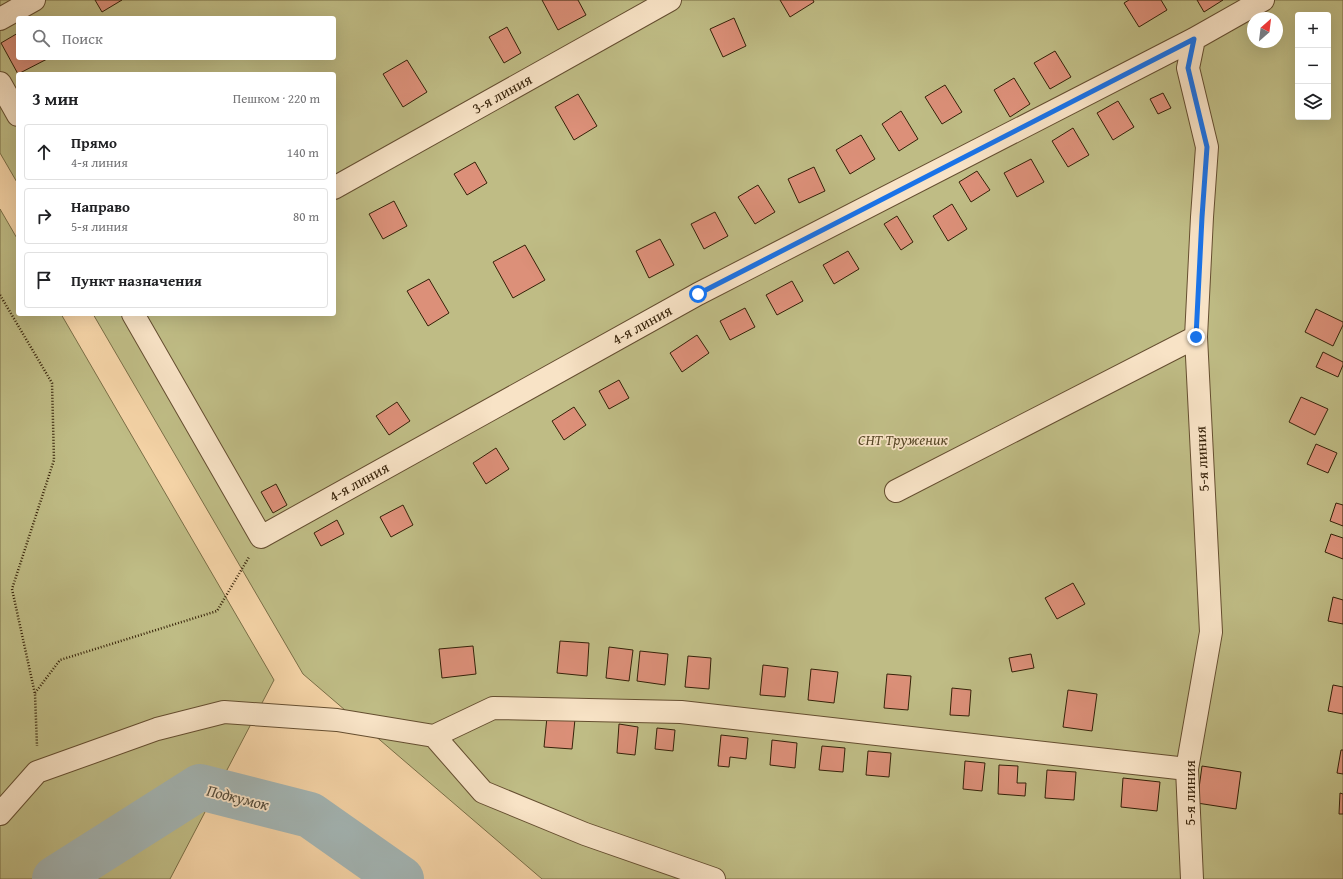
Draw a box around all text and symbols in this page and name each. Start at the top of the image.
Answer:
north arrow [1247,12,1283,48]
map controls [1295,12,1331,120]
button: + [1295,12,1331,48]
search box [16,16,336,60]
icon: search [30,27,52,49]
text: Поиск [62,28,103,49]
button: − [1295,48,1331,84]
street label: 3-я линия [468,68,536,119]
button: layers [1295,84,1331,120]
text: 3 мин [32,86,78,111]
text: Пешком · 220 m [233,89,320,108]
text: Прямо [71,132,117,153]
icon: ahead [33,141,55,163]
text: 140 m [287,143,319,162]
text: 4-я линия [71,153,128,172]
text: Направо [71,196,130,217]
icon: right [33,205,55,227]
text: 80 m [293,207,319,226]
text: 5-я линия [71,217,128,236]
icon: arrive [33,269,55,291]
text: Пункт назначения [71,270,202,291]
route start [689,285,707,303]
street label: 4-я линия [608,299,676,350]
route end [1187,328,1205,346]
street label: 5-я линия [1189,425,1214,492]
park label: СНТ Труженик [858,429,949,450]
street label: 4-я линия [325,456,393,507]
street label: 5-я линия [1179,760,1200,826]
water label: Подкумок [204,778,272,816]

